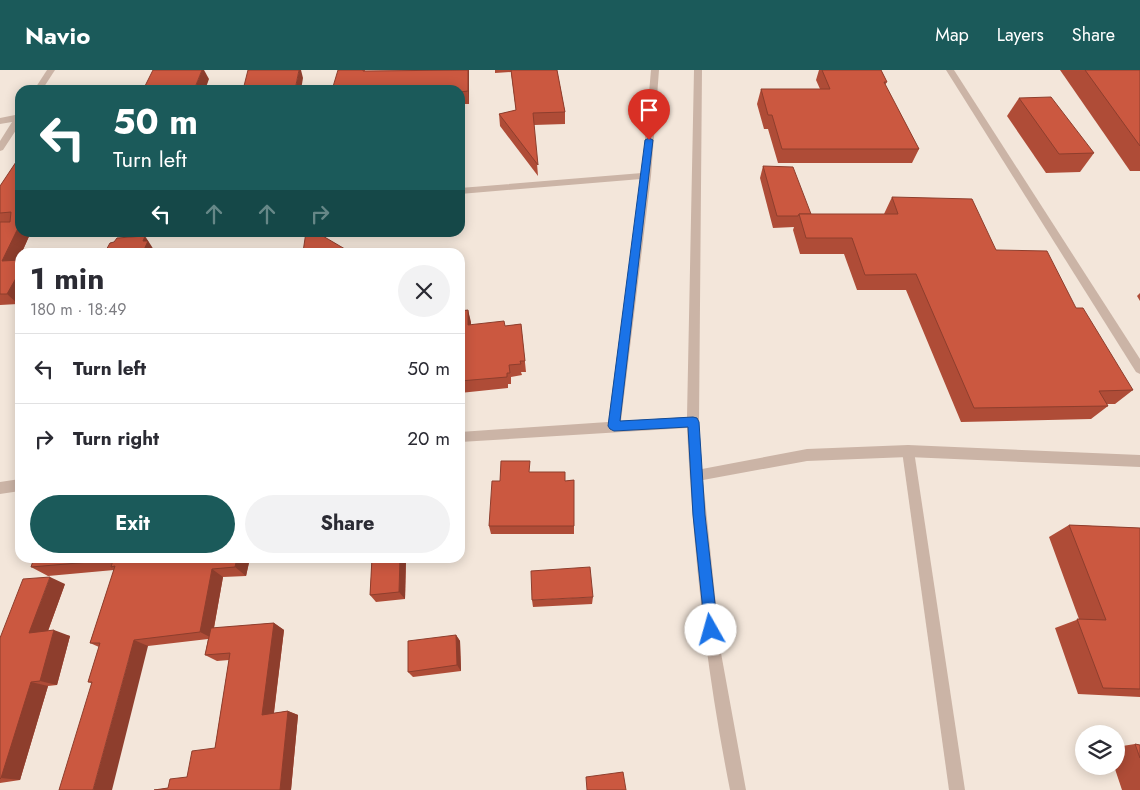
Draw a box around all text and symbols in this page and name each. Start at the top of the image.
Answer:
text: Navio [25,18,90,53]
text: Map [935,22,969,48]
text: Layers [997,22,1044,48]
text: Share [1072,22,1115,48]
pin [628,89,670,140]
icon: arrive [635,96,663,124]
text: 50 m [113,97,198,147]
icon: left [30,105,95,170]
text: Turn left [113,143,187,175]
icon: left [147,200,175,228]
icon: ahead [200,200,228,228]
icon: ahead [253,200,281,228]
icon: right [306,200,334,228]
text: 1 min [30,257,104,300]
button: close [398,265,450,317]
text: 180 m · 18:49 [30,298,127,321]
icon: left [30,355,58,383]
text: Turn left [73,355,146,382]
text: 50 m [407,355,450,382]
icon: right [30,425,58,453]
text: Turn right [73,425,159,452]
text: 20 m [407,425,450,452]
button: Exit [30,495,235,553]
button: Share [245,495,450,553]
position arrow [684,603,736,655]
map controls [1075,725,1125,775]
button: layers [1075,725,1125,775]

